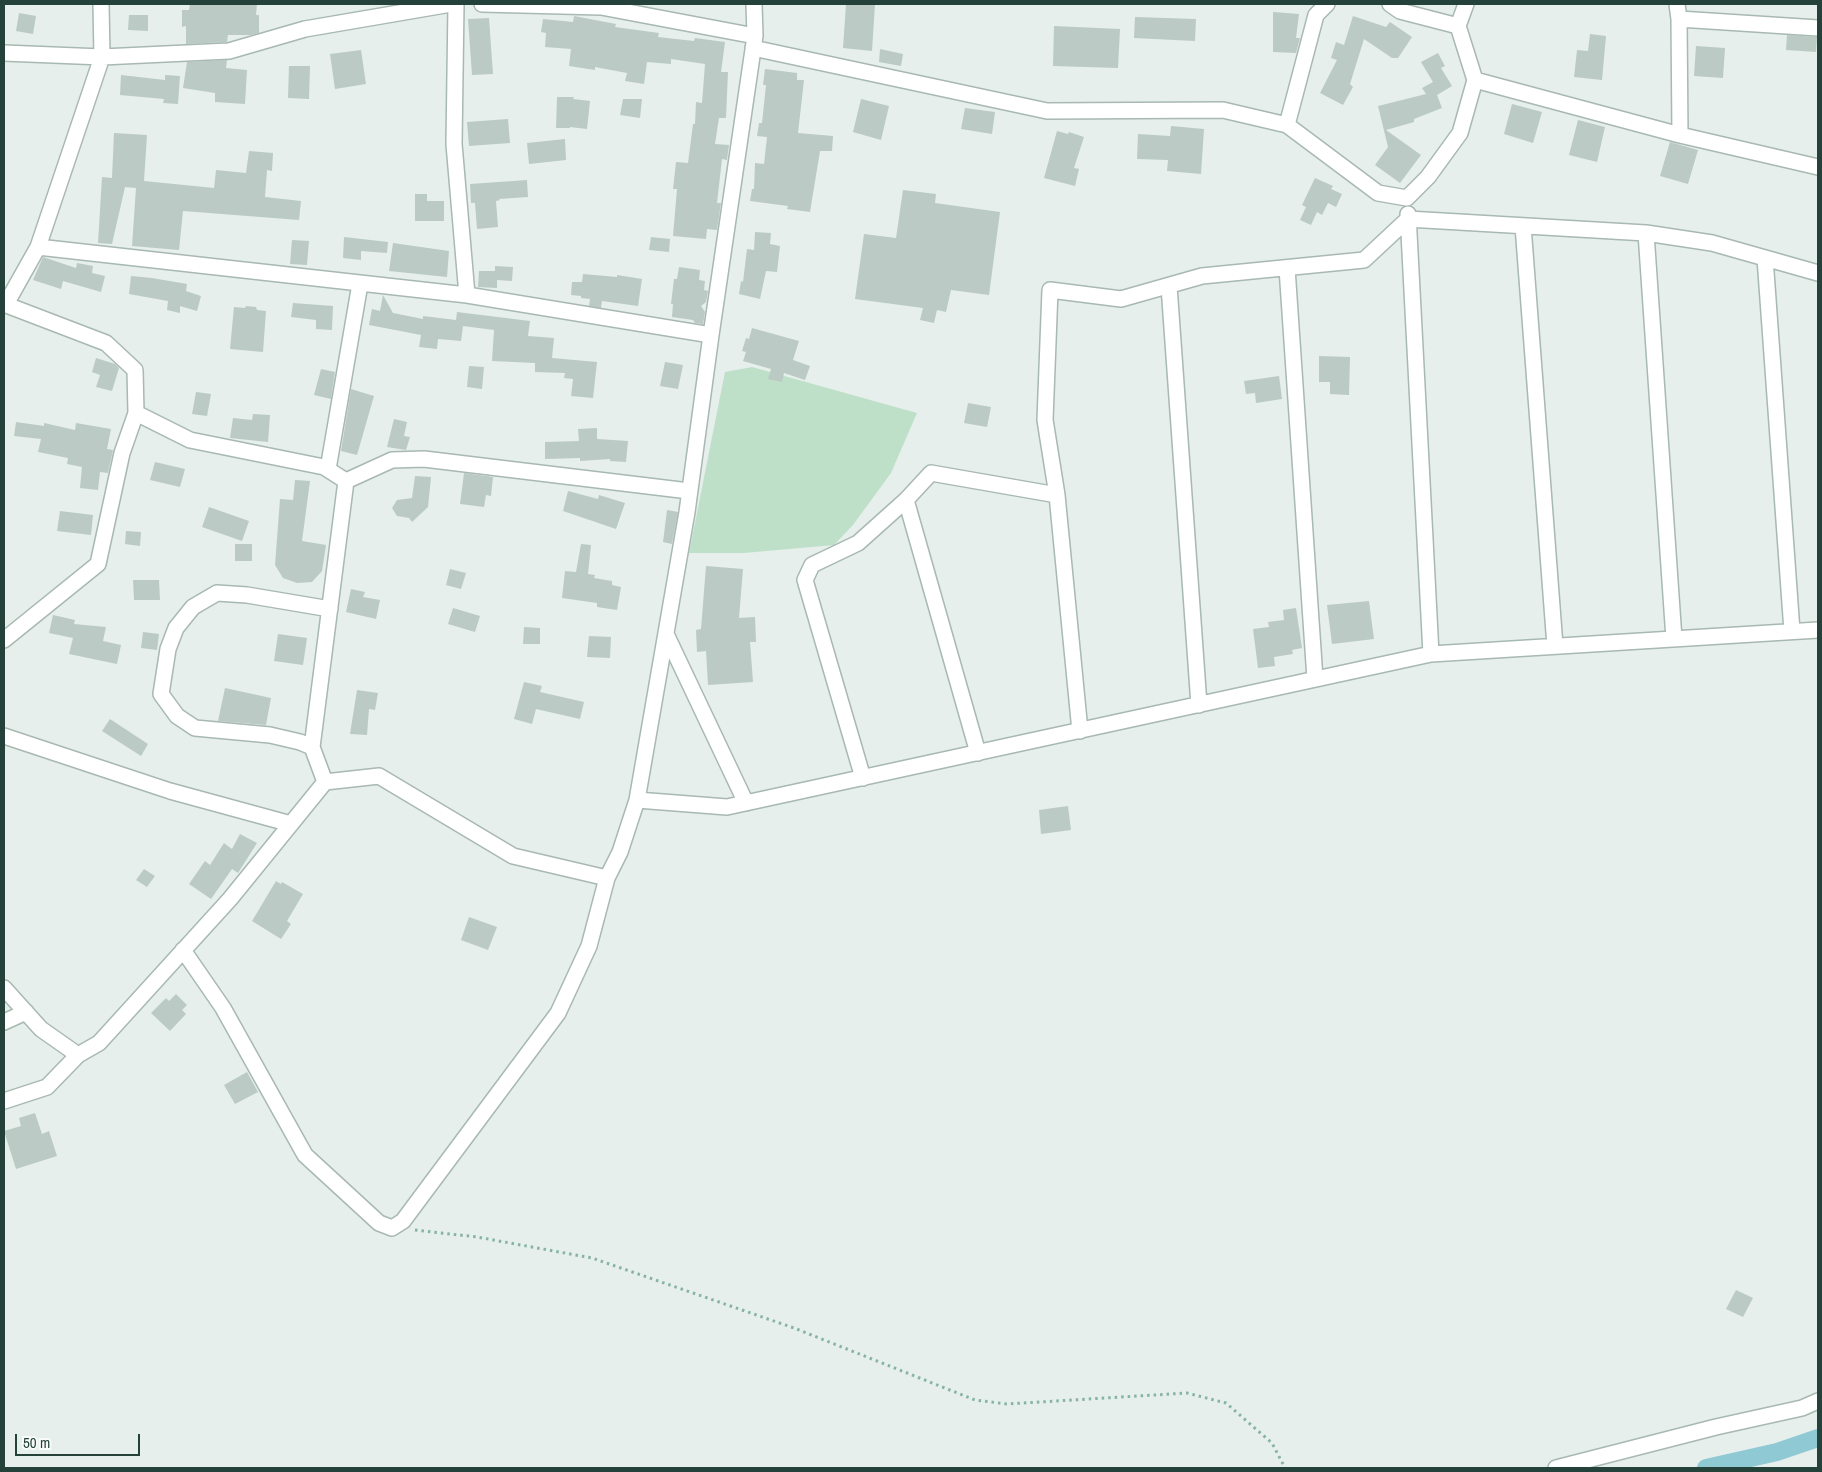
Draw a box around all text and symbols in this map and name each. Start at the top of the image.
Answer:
scale bar [18,1424,142,1456]
text: 50 m [23,1432,50,1453]

